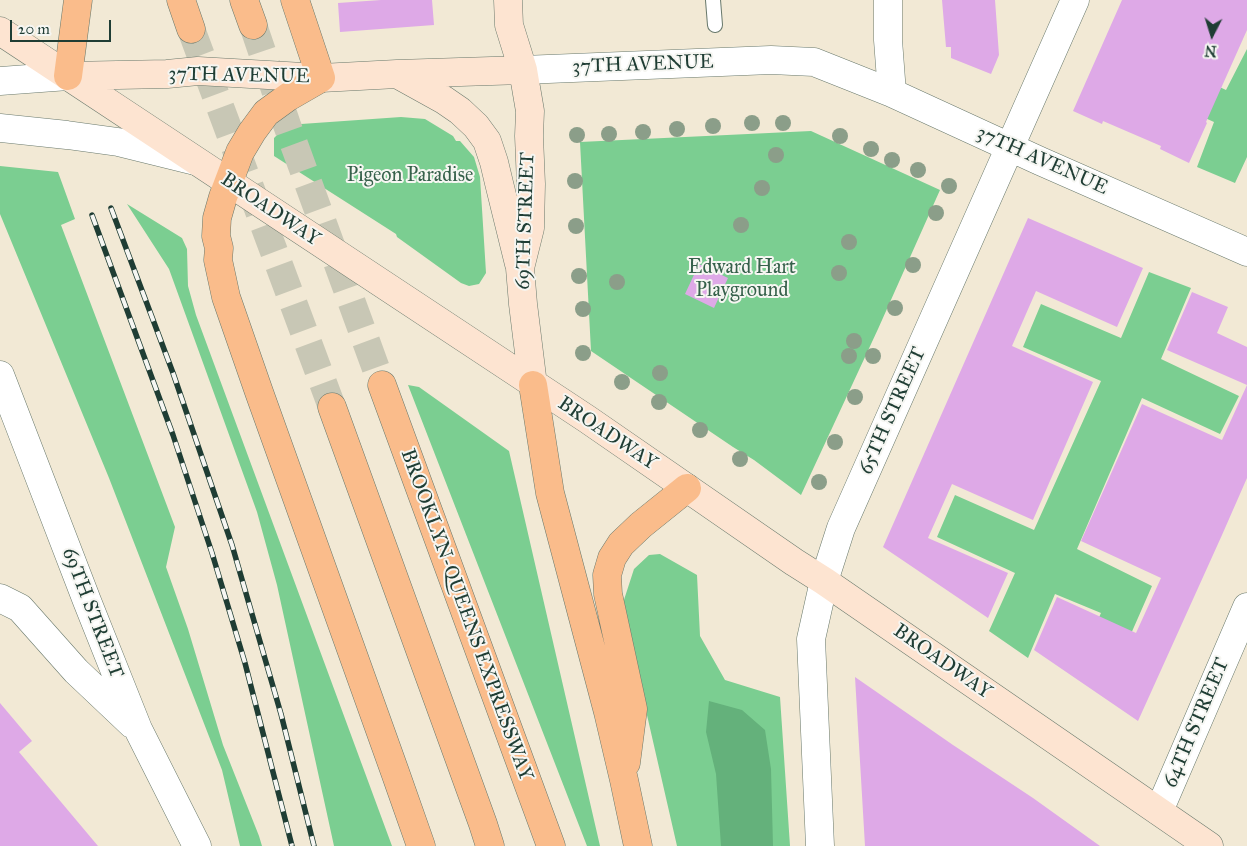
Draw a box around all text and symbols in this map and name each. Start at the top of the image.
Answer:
scale bar [12,10,114,42]
north arrow [1187,10,1237,60]
text: 20 m [18,20,50,38]
text: N [1204,41,1217,59]
street label: 37TH AVENUE [572,51,714,79]
street label: 37TH AVENUE [168,63,310,89]
street label: 37TH AVENUE [973,121,1111,201]
street label: 69TH STREET [512,152,540,290]
park label: Pigeon Paradise [347,164,473,188]
street label: BROADWAY [216,168,324,252]
park label: Edward Hart Playground [688,256,796,303]
street label: 65TH STREET [854,344,932,478]
street label: BROADWAY [553,392,661,476]
street label: BROOKLYN-QUEENS EXPRESSWAY [395,446,537,784]
street label: 69TH STREET [56,544,128,682]
street label: BROADWAY [888,619,996,705]
street label: 64TH STREET [1159,655,1235,791]

